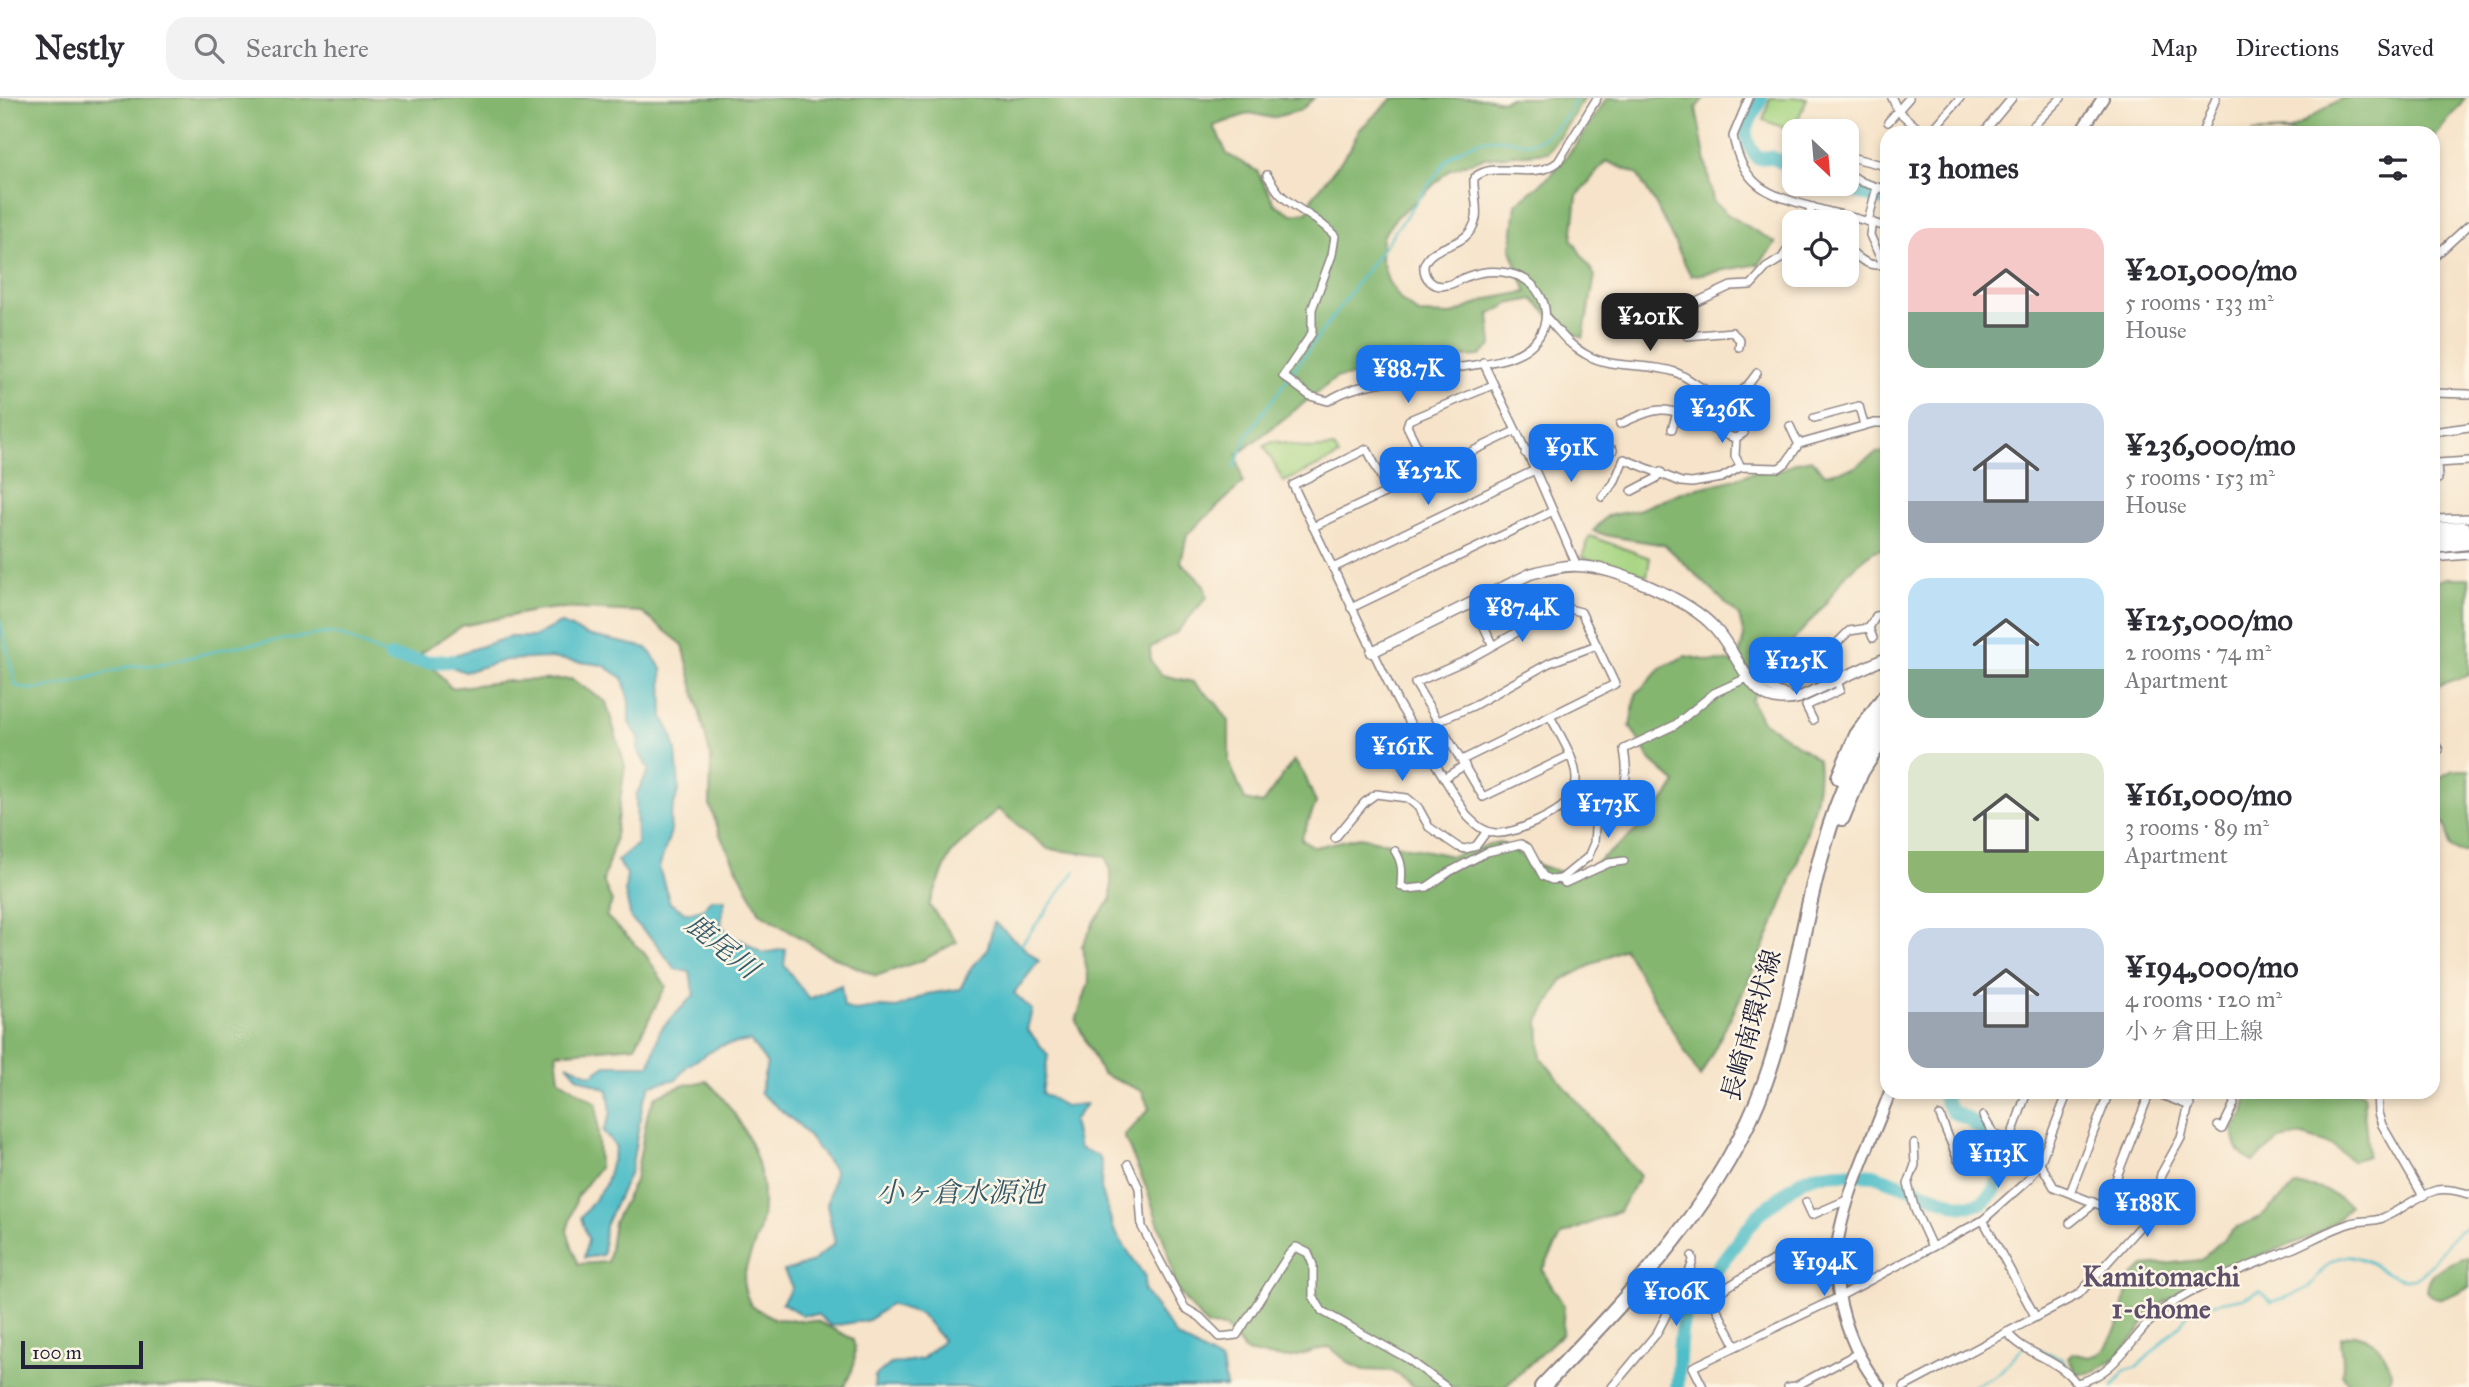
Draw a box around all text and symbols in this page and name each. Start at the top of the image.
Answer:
search box [166,17,656,80]
text: Nestly [35,28,124,68]
icon: search [190,29,228,67]
text: Search here [246,32,369,64]
text: Map [2151,33,2198,63]
text: Directions [2236,33,2339,63]
text: Saved [2377,33,2434,63]
north arrow [1782,119,1858,196]
map controls [1782,119,1859,287]
icon: filters [2374,149,2412,187]
text: 13 homes [1908,150,2019,186]
button: locate [1782,210,1859,287]
text: ¥201,000/mo [2125,252,2297,288]
icon: home [1964,256,2048,340]
text: 5 rooms · 133 m² [2125,288,2274,316]
pin: ¥201K [1601,294,1699,353]
text: ¥201K [1617,302,1683,330]
text: House [2125,316,2187,344]
pin: ¥88.7K [1351,345,1465,405]
text: ¥88.7K [1372,354,1444,382]
pin: ¥236K [1673,386,1771,445]
text: ¥236K [1690,394,1754,422]
pin: ¥91K [1530,424,1612,484]
text: ¥236,000/mo [2125,427,2296,463]
icon: home [1964,431,2048,515]
text: ¥91K [1545,433,1597,461]
pin: ¥252K [1379,448,1477,507]
text: ¥252K [1396,456,1460,484]
text: 5 rooms · 153 m² [2125,463,2275,491]
text: House [2125,491,2187,519]
pin: ¥87.4K [1465,584,1579,644]
text: ¥87.4K [1485,593,1559,621]
text: ¥125,000/mo [2125,602,2293,638]
icon: home [1964,606,2048,690]
pin: ¥125K [1747,638,1845,697]
text: 2 rooms · 74 m² [2125,638,2271,666]
text: ¥125K [1765,646,1827,674]
text: Apartment [2125,666,2228,694]
pin: ¥161K [1353,724,1451,783]
text: ¥161K [1371,732,1433,760]
text: ¥161,000/mo [2125,777,2292,813]
pin: ¥173K [1559,780,1657,840]
icon: home [1964,781,2048,865]
text: ¥173K [1577,789,1639,817]
text: 3 rooms · 89 m² [2125,813,2269,841]
text: Apartment [2125,841,2228,869]
water label: 鹿尾川 [678,906,768,988]
street label: 長崎南環状線 [1714,946,1788,1104]
text: ¥194,000/mo [2125,949,2299,985]
icon: home [1964,956,2048,1040]
text: 4 rooms · 120 m² [2125,985,2282,1013]
text: 小ヶ倉田上線 [2125,1017,2263,1045]
pin: ¥113K [1949,1130,2047,1190]
text: ¥113K [1969,1139,2027,1167]
water label: 小ヶ倉水源池 [876,1175,1047,1210]
pin: ¥188K [2098,1180,2196,1239]
text: ¥188K [2115,1188,2179,1216]
pin: ¥194K [1775,1238,1873,1298]
text: ¥194K [1791,1247,1857,1275]
district label: Kamitomachi 1-chome [2082,1259,2240,1326]
pin: ¥106K [1627,1268,1725,1328]
text: ¥106K [1643,1277,1709,1305]
scale bar [21,1338,144,1370]
text: 100 m [32,1341,82,1364]

